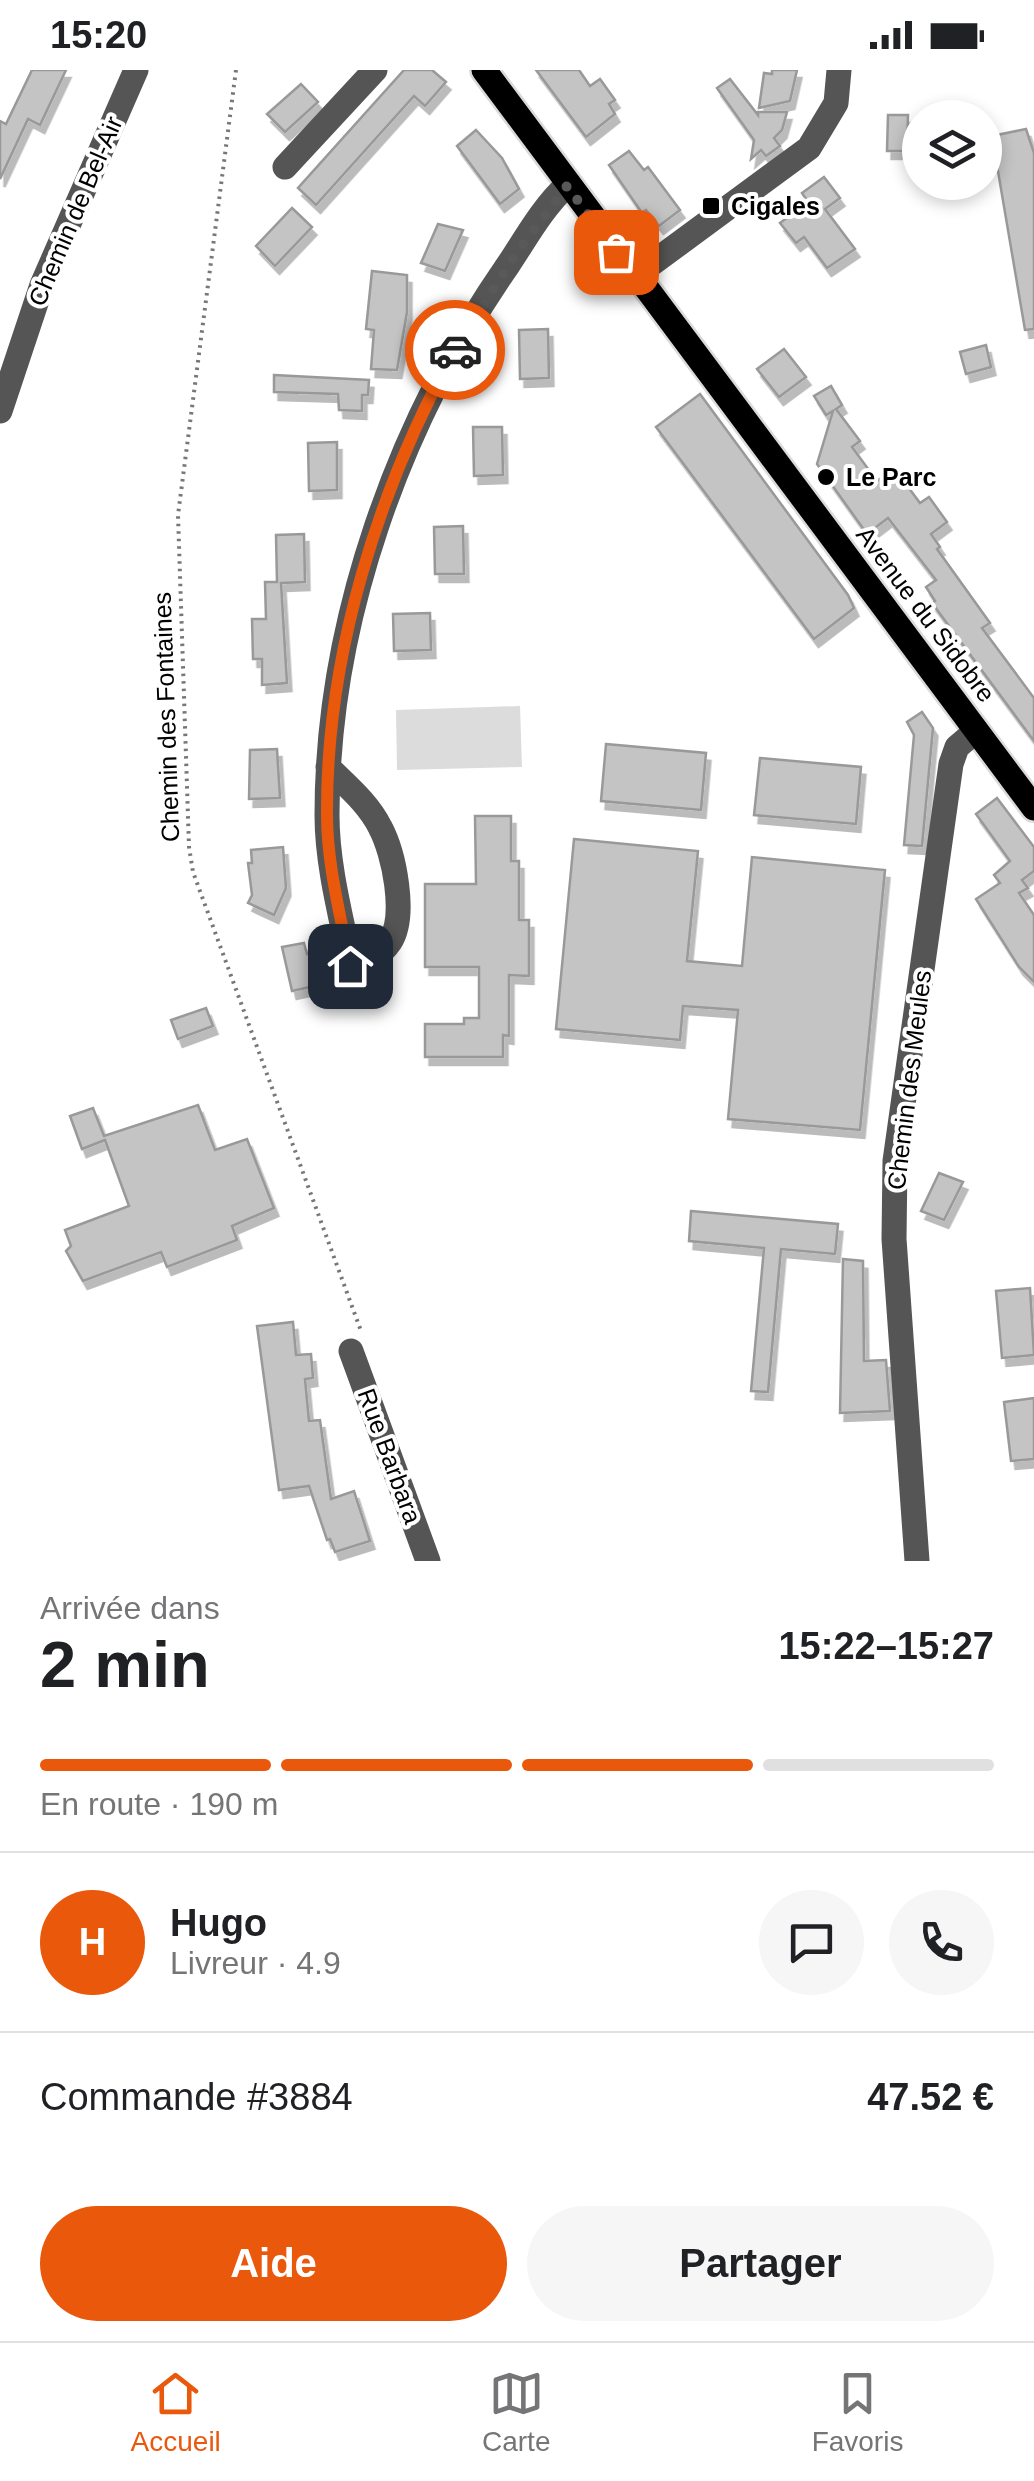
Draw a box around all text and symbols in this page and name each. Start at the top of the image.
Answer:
text: 15:20 [50,14,147,56]
map controls [902,100,1002,200]
button: layers [902,100,1002,200]
street label: Chemin de Bel-Air [22,112,128,310]
place label: Cigales [731,192,820,220]
marker: Cigales [700,195,722,217]
pin [574,210,659,295]
icon: bag [589,225,644,280]
courier [405,300,505,400]
icon: car [428,323,483,378]
place label: Le Parc [846,463,936,491]
marker: Le Parc [815,466,837,488]
street label: Avenue du Sidobre [851,521,1001,707]
street label: Chemin des Fontaines [148,592,184,842]
pin [308,924,393,1009]
icon: home [323,939,378,994]
street label: Chemin des Meules [882,969,936,1191]
street label: Rue Barbara [353,1385,427,1527]
text: Arrivée dans [40,1590,220,1626]
text: 15:22–15:27 [778,1625,994,1667]
text: 2 min [40,1628,210,1701]
text: En route · 190 m [40,1786,278,1822]
button: chat [759,1890,864,1995]
button: phone [889,1890,994,1995]
text: Hugo [170,1902,267,1944]
text: H [79,1921,106,1963]
text: Livreur · 4.9 [170,1945,341,1981]
text: Commande #3884 [40,2076,353,2118]
text: 47.52 € [867,2076,994,2118]
button: Aide [40,2206,507,2321]
button: Partager [527,2206,994,2321]
tab: Accueil [131,2366,221,2458]
tab: Carte [482,2366,550,2458]
tab: Favoris [812,2366,903,2458]

